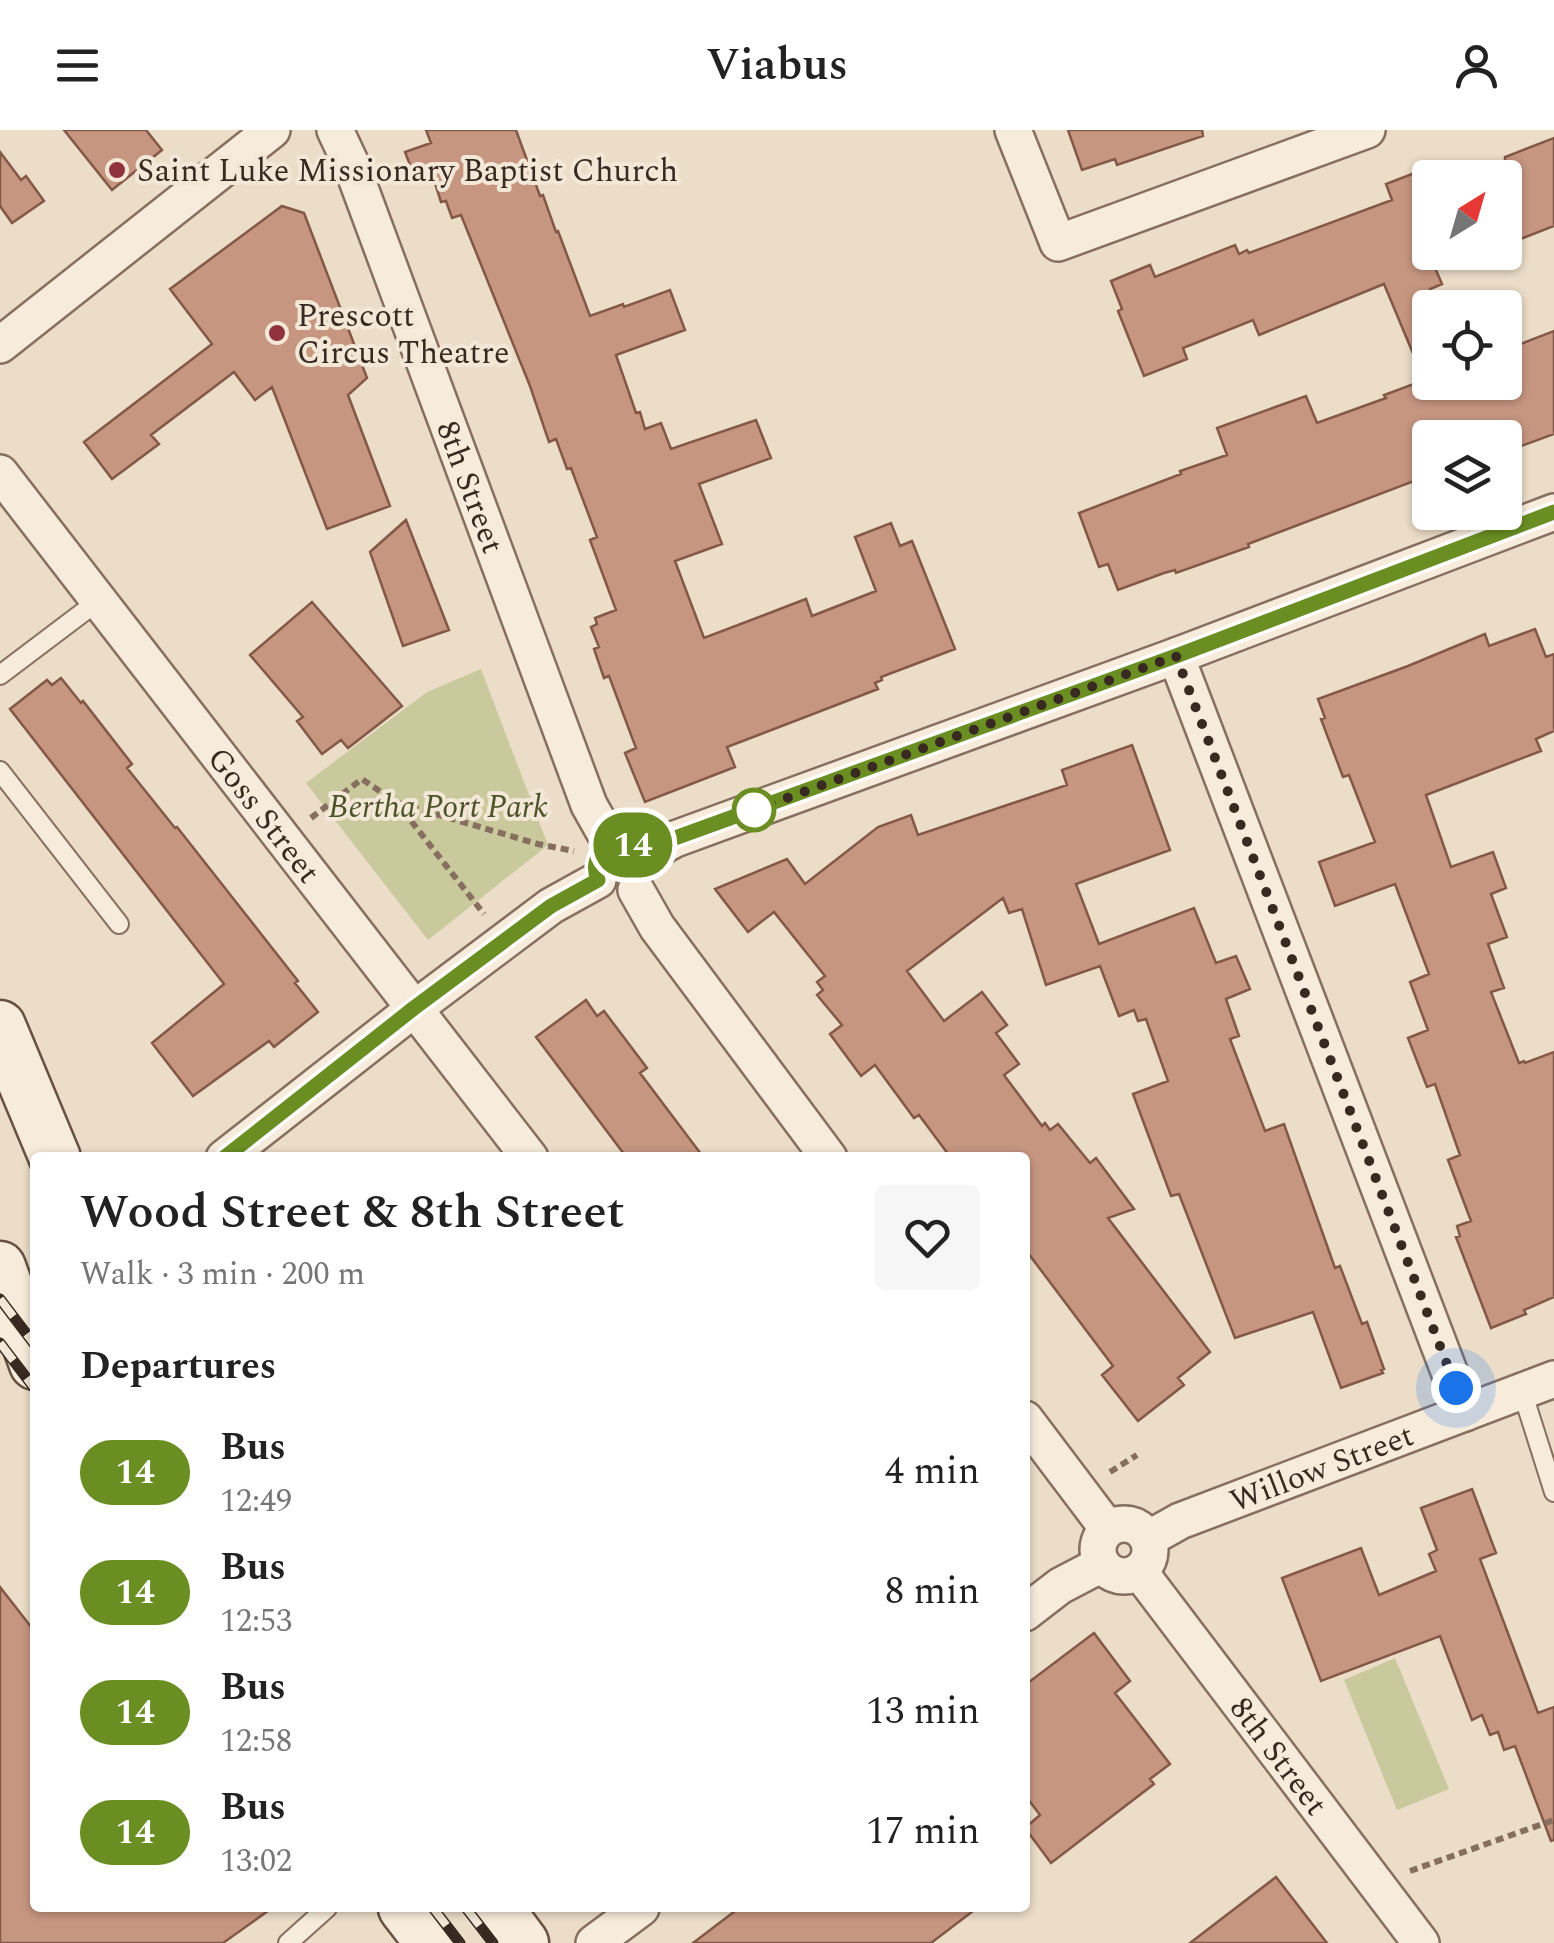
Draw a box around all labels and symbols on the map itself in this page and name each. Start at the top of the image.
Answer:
place label: Saint Luke Missionary Baptist Church [137,147,678,196]
marker: Saint Luke Missionary Baptist Church [106,159,128,181]
north arrow [1412,160,1522,270]
place label: Prescott Circus Theatre [297,292,509,378]
marker: Prescott Circus Theatre [266,322,288,344]
street label: 8th Street [422,414,516,561]
street label: Goss Street [194,737,332,894]
park label: Bertha Port Park [328,783,548,832]
unlabelled marker [733,789,775,831]
line badge: 14 [588,812,678,878]
your location [1431,1363,1481,1413]
street label: Willow Street [1223,1411,1421,1526]
street label: 8th Street [1217,1687,1339,1827]

